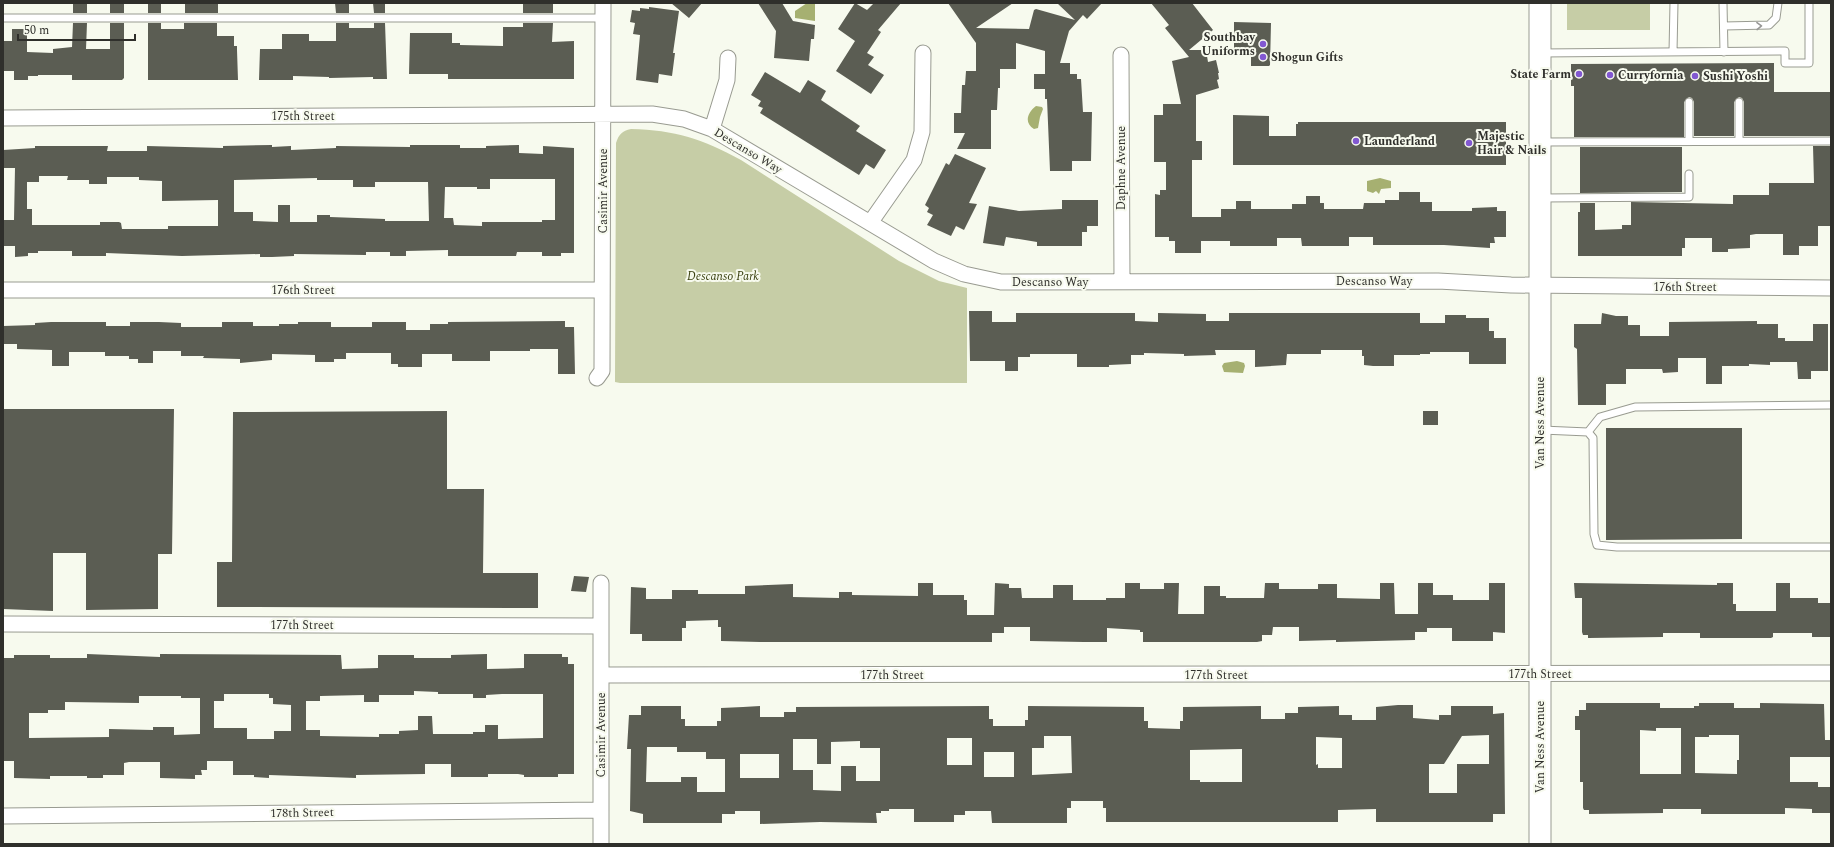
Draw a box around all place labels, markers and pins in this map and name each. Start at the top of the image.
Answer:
place label: Southbay Uniforms [1202,28,1256,61]
marker: Southbay Uniforms [1258,39,1268,49]
place label: Shogun Gifts [1271,48,1343,67]
marker: Shogun Gifts [1258,52,1268,62]
place label: State Farm [1510,65,1571,84]
place label: Curryfornia [1618,66,1684,85]
place label: Sushi Yoshi [1703,67,1768,86]
marker: State Farm [1574,69,1584,79]
marker: Curryfornia [1605,70,1615,80]
marker: Sushi Yoshi [1690,71,1700,81]
place label: Majestic Hair & Nails [1477,127,1547,160]
place label: Launderland [1364,132,1435,151]
marker: Launderland [1351,136,1361,146]
marker: Majestic Hair & Nails [1464,138,1474,148]

